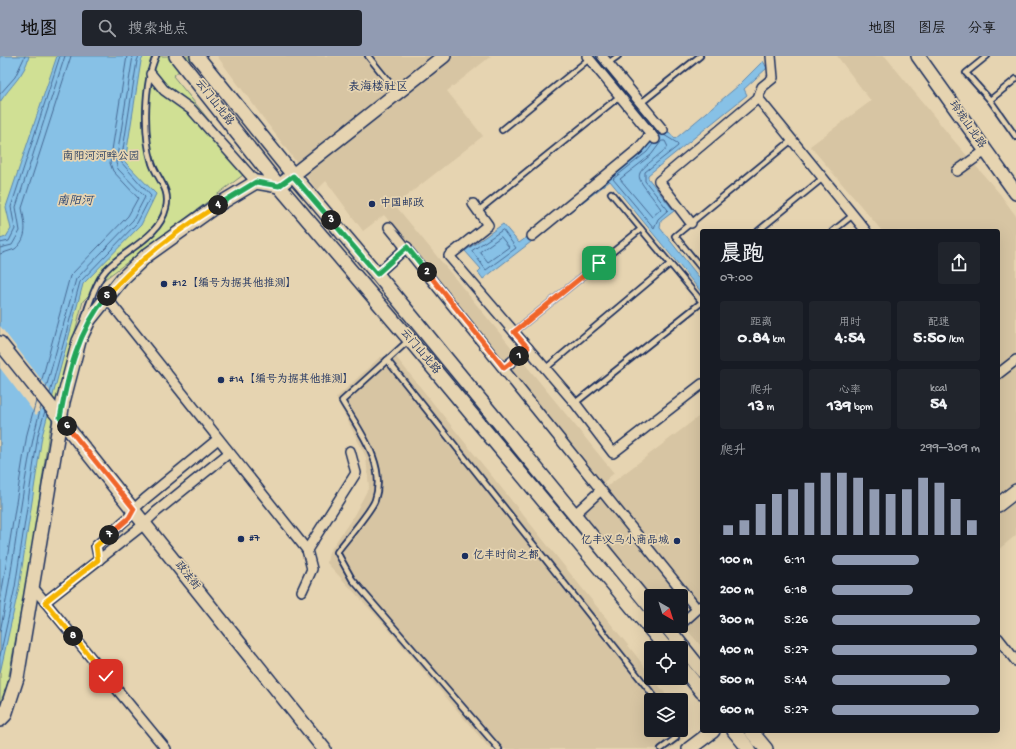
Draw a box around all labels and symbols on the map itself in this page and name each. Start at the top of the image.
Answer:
street label: 云门山北路 [192,77,236,128]
district label: 表海楼社区 [348,80,408,95]
street label: 玲珑山北路 [946,98,989,151]
park label: 南阳河河畔公园 [63,149,140,163]
water label: 南阳河 [57,194,95,209]
pin: 4 [208,195,228,215]
place label: 中国邮政 [380,197,424,210]
marker: 中国邮政 [367,199,377,209]
pin: 3 [321,210,341,230]
pin [582,246,616,280]
pin: 2 [417,262,437,282]
place label: #12【编号为据其他推测】 [172,276,297,290]
marker: #12【编号为据其他推测】 [159,279,169,289]
pin: 5 [97,286,117,306]
street label: 云门山北路 [398,326,443,377]
pin: 1 [509,346,529,366]
place label: #14【编号为据其他推测】 [229,372,354,386]
marker: #14【编号为据其他推测】 [216,375,226,385]
pin: 6 [57,416,77,436]
pin: 7 [99,525,119,545]
place label: #7 [249,533,260,545]
marker: #7 [236,534,246,544]
place label: 亿丰义乌小商品城 [581,534,669,547]
marker: 亿丰义乌小商品城 [672,536,682,546]
place label: 亿丰时尚之都 [473,549,539,562]
marker: 亿丰时尚之都 [460,551,470,561]
street label: 政法街 [172,559,203,593]
north arrow [644,589,688,633]
pin: 8 [63,626,83,646]
pin [89,659,123,693]

